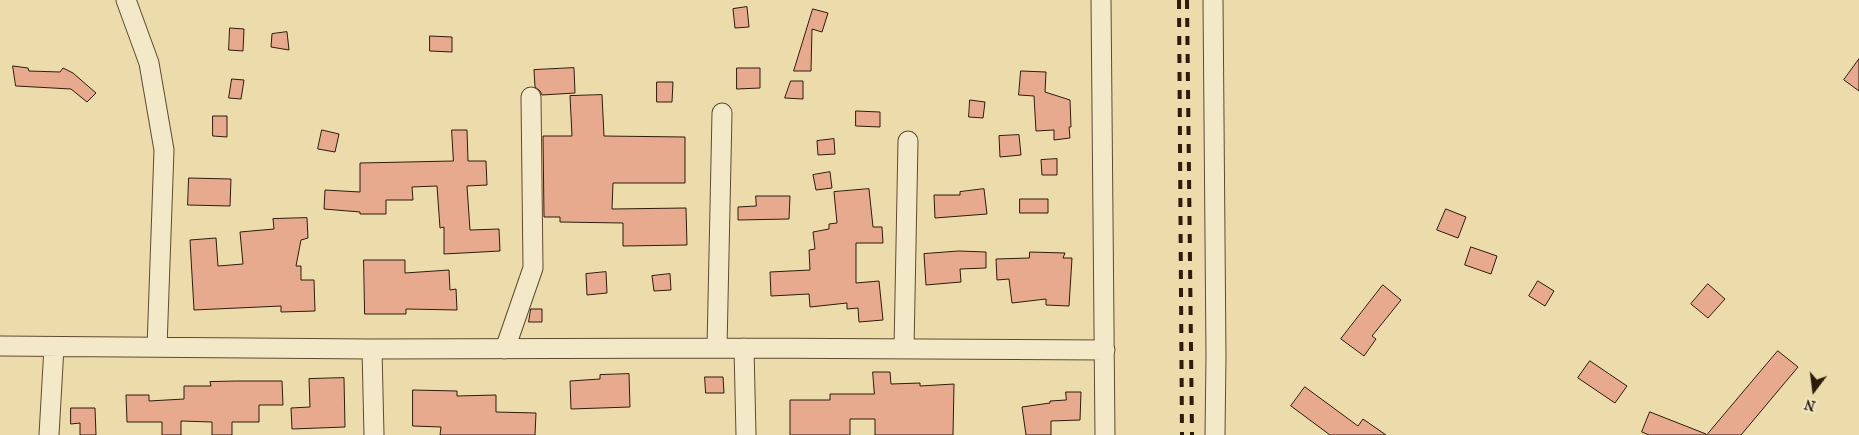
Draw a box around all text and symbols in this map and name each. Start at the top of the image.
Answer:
north arrow [1789,365,1839,415]
text: N [1803,395,1817,415]

